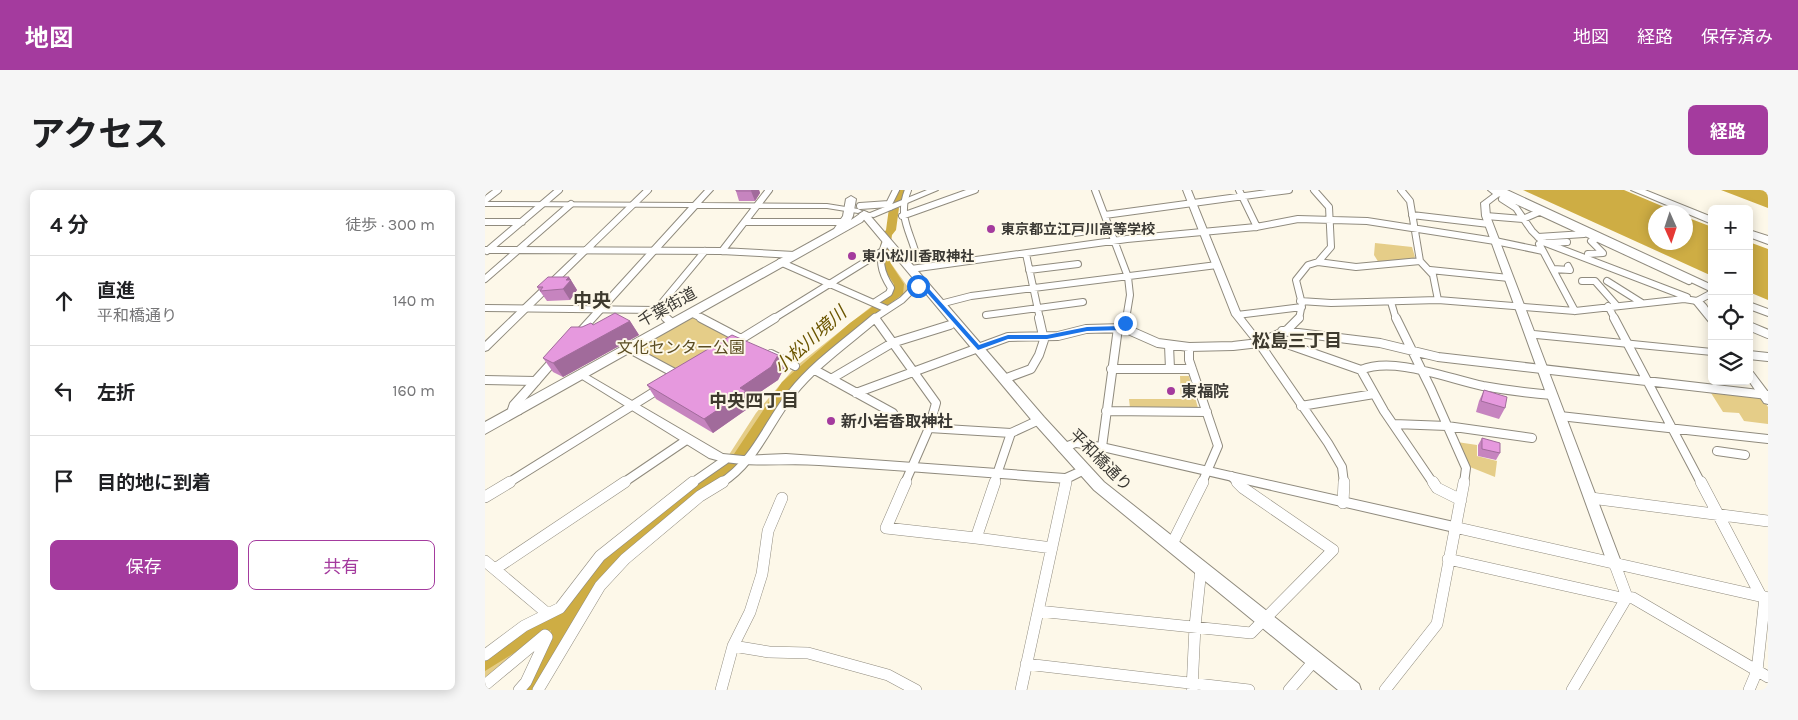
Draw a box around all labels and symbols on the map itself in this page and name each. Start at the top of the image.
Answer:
north arrow [1648,205,1693,250]
place label: 東京都立江戸川高等学校 [1001,221,1155,238]
marker: 東京都立江戸川高等学校 [985,223,997,235]
place label: 東小松川香取神社 [862,248,974,265]
marker: 東小松川香取神社 [846,250,858,262]
route start [907,275,930,298]
street label: 千葉街道 [634,283,700,331]
district label: 中央 [573,290,611,312]
water label: 小松川境川 [769,300,852,378]
route end [1114,312,1137,335]
district label: 松島三丁目 [1252,330,1342,352]
park label: 文化センター公園 [617,338,745,357]
place label: 東福院 [1181,382,1229,401]
marker: 東福院 [1165,385,1177,397]
district label: 中央四丁目 [709,390,799,412]
place label: 新小岩香取神社 [841,412,953,431]
marker: 新小岩香取神社 [825,415,837,427]
street label: 平和橋通り [1066,425,1136,495]

